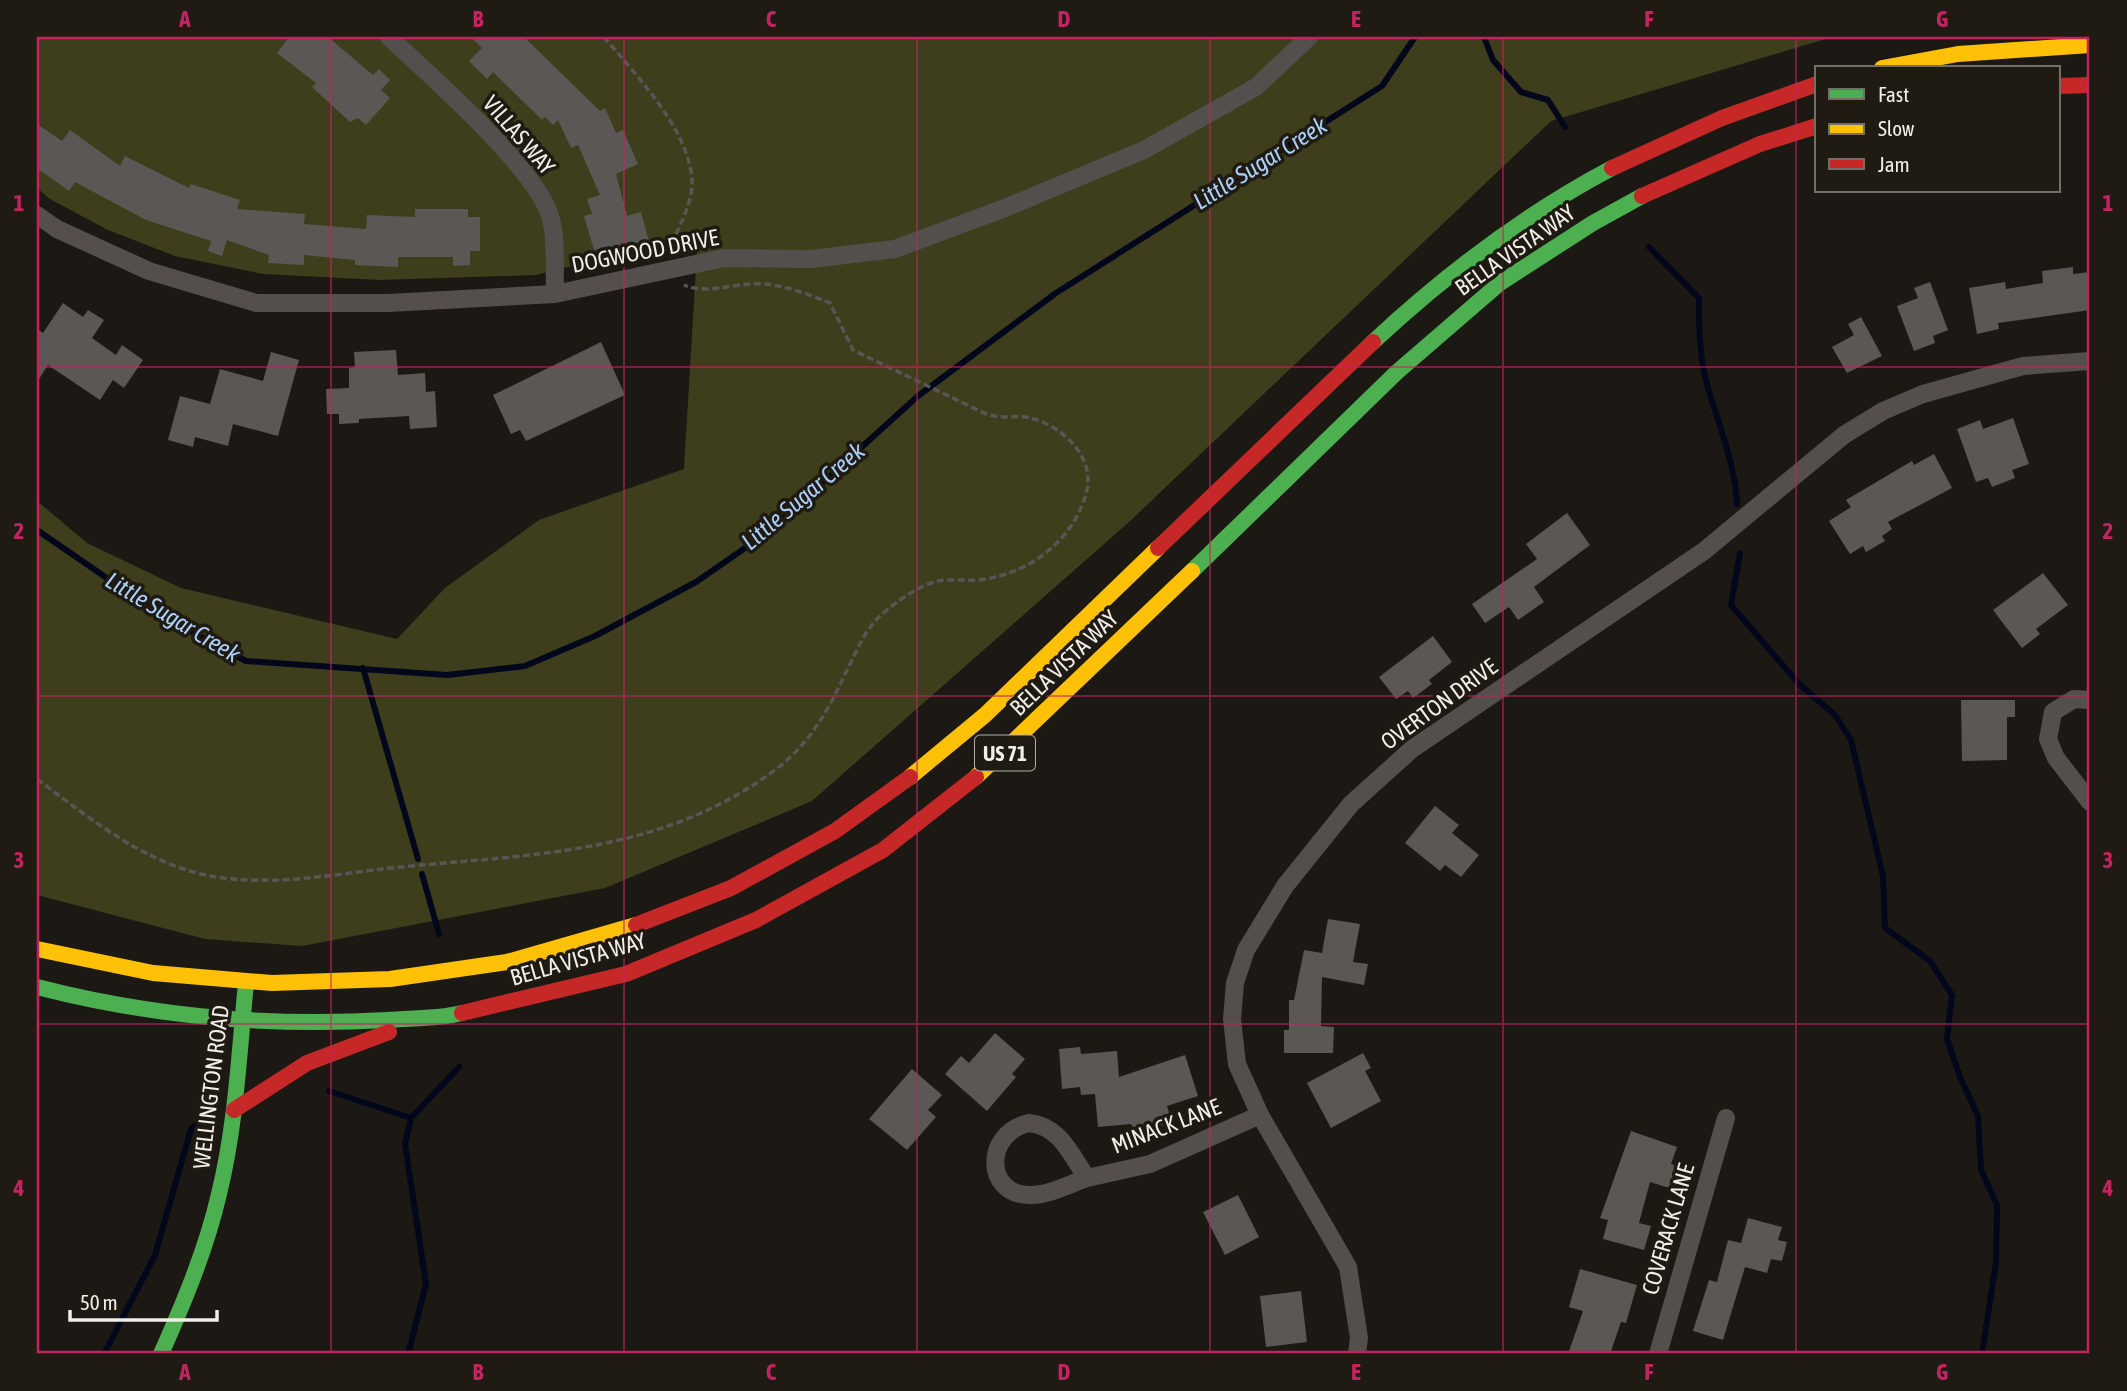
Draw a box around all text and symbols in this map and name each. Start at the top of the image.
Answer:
text: A [178,6,191,32]
text: B [473,6,484,32]
text: C [766,6,777,32]
text: D [1058,6,1071,32]
text: E [1351,6,1361,32]
text: F [1644,6,1654,32]
text: G [1936,6,1948,32]
legend [1815,66,2060,192]
text: Fast [1878,82,1909,106]
street label: VILLAS WAY [478,90,561,180]
water label: Little Sugar Creek [1188,111,1332,215]
text: Slow [1878,116,1915,140]
text: Jam [1878,152,1910,176]
text: 1 [14,190,25,216]
text: 1 [2103,190,2114,216]
street label: BELLA VISTA WAY [1450,199,1580,301]
street label: DOGWOOD DRIVE [569,224,721,278]
water label: Little Sugar Creek [736,437,870,555]
text: 2 [14,518,24,544]
text: 2 [2103,518,2113,544]
water label: Little Sugar Creek [101,566,245,668]
street label: BELLA VISTA WAY [1005,605,1124,721]
street label: OVERTON DRIVE [1376,653,1502,755]
road number: US 71 [975,736,1035,770]
text: 3 [14,847,24,873]
text: 3 [2103,847,2113,873]
street label: BELLA VISTA WAY [507,927,650,991]
street label: WELLINGTON ROAD [188,1004,234,1170]
street label: MINACK LANE [1108,1093,1224,1159]
street label: COVERACK LANE [1637,1160,1699,1298]
text: 4 [13,1175,25,1201]
text: 4 [2102,1175,2114,1201]
scale bar [70,1279,217,1323]
text: 50 m [80,1290,118,1314]
text: A [178,1359,191,1385]
text: B [473,1359,484,1385]
text: C [766,1359,777,1385]
text: D [1058,1359,1071,1385]
text: E [1351,1359,1361,1385]
text: F [1644,1359,1654,1385]
text: G [1936,1359,1948,1385]

